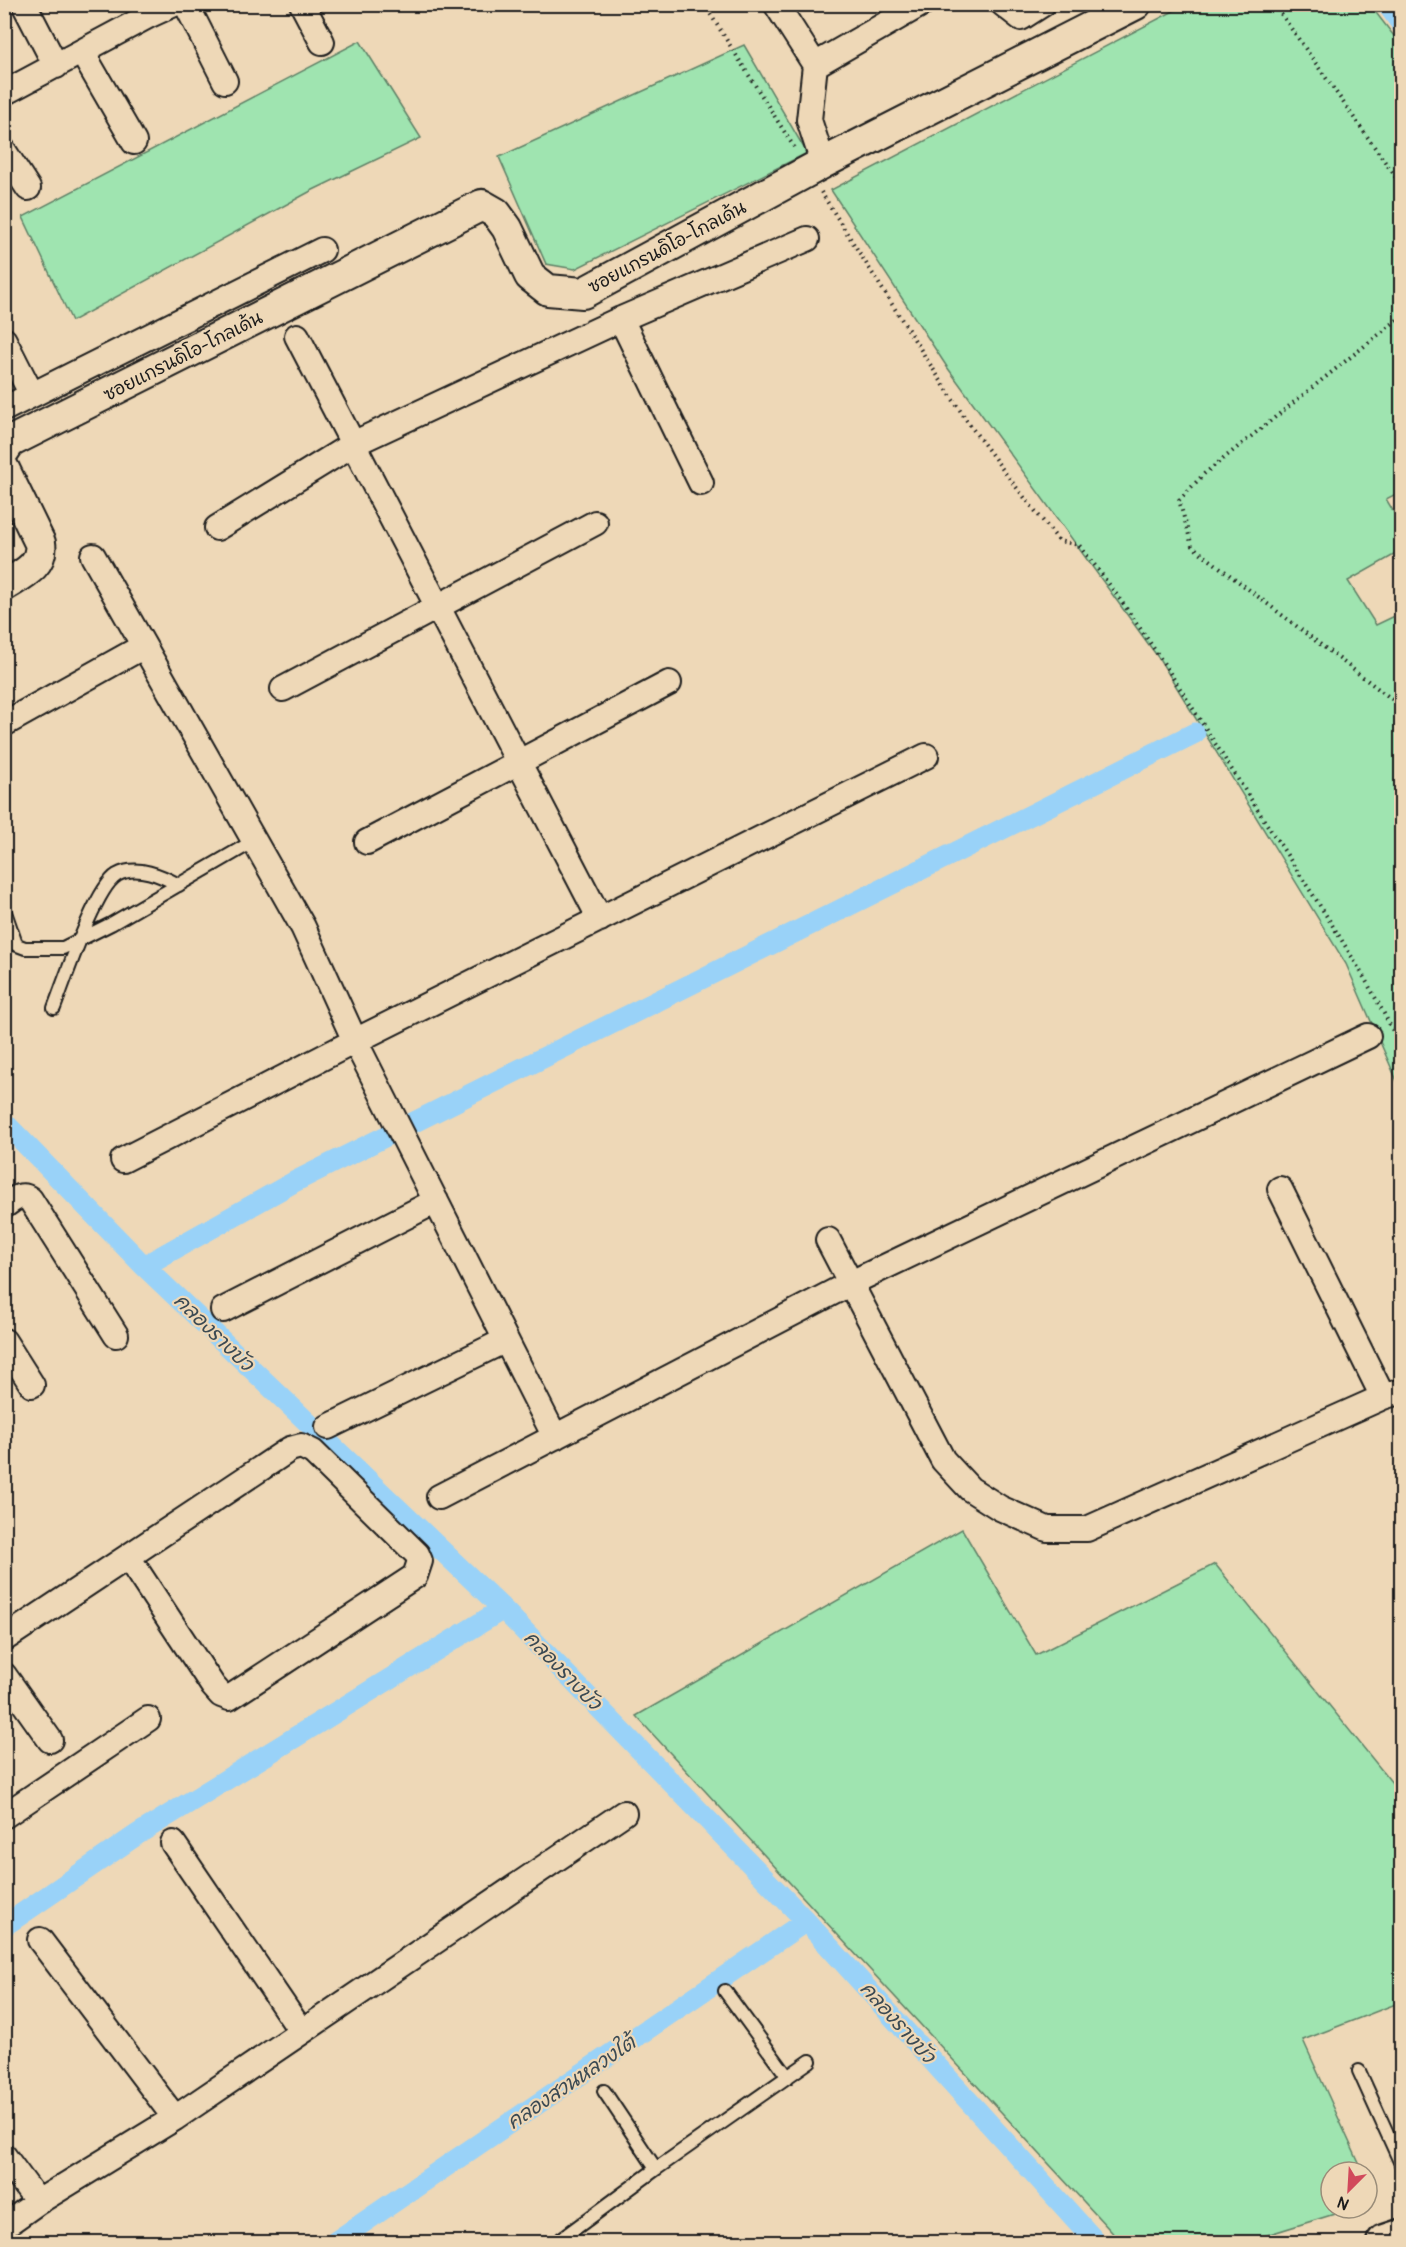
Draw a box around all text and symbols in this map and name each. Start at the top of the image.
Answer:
street label: ซอยแกรนดิโอ-โกลเด้น [583,194,750,299]
street label: ซอยแกรนดิโอ-โกลเด้น [99,305,267,407]
water label: คลองรางบัว [169,1288,259,1377]
water label: คลองรางบัว [519,1626,608,1716]
water label: คลองรางบัว [855,1977,941,2069]
water label: คลองสวนหลวงใต้ [502,2027,644,2135]
north arrow [1319,2160,1379,2220]
text: N [1334,2191,1352,2214]

